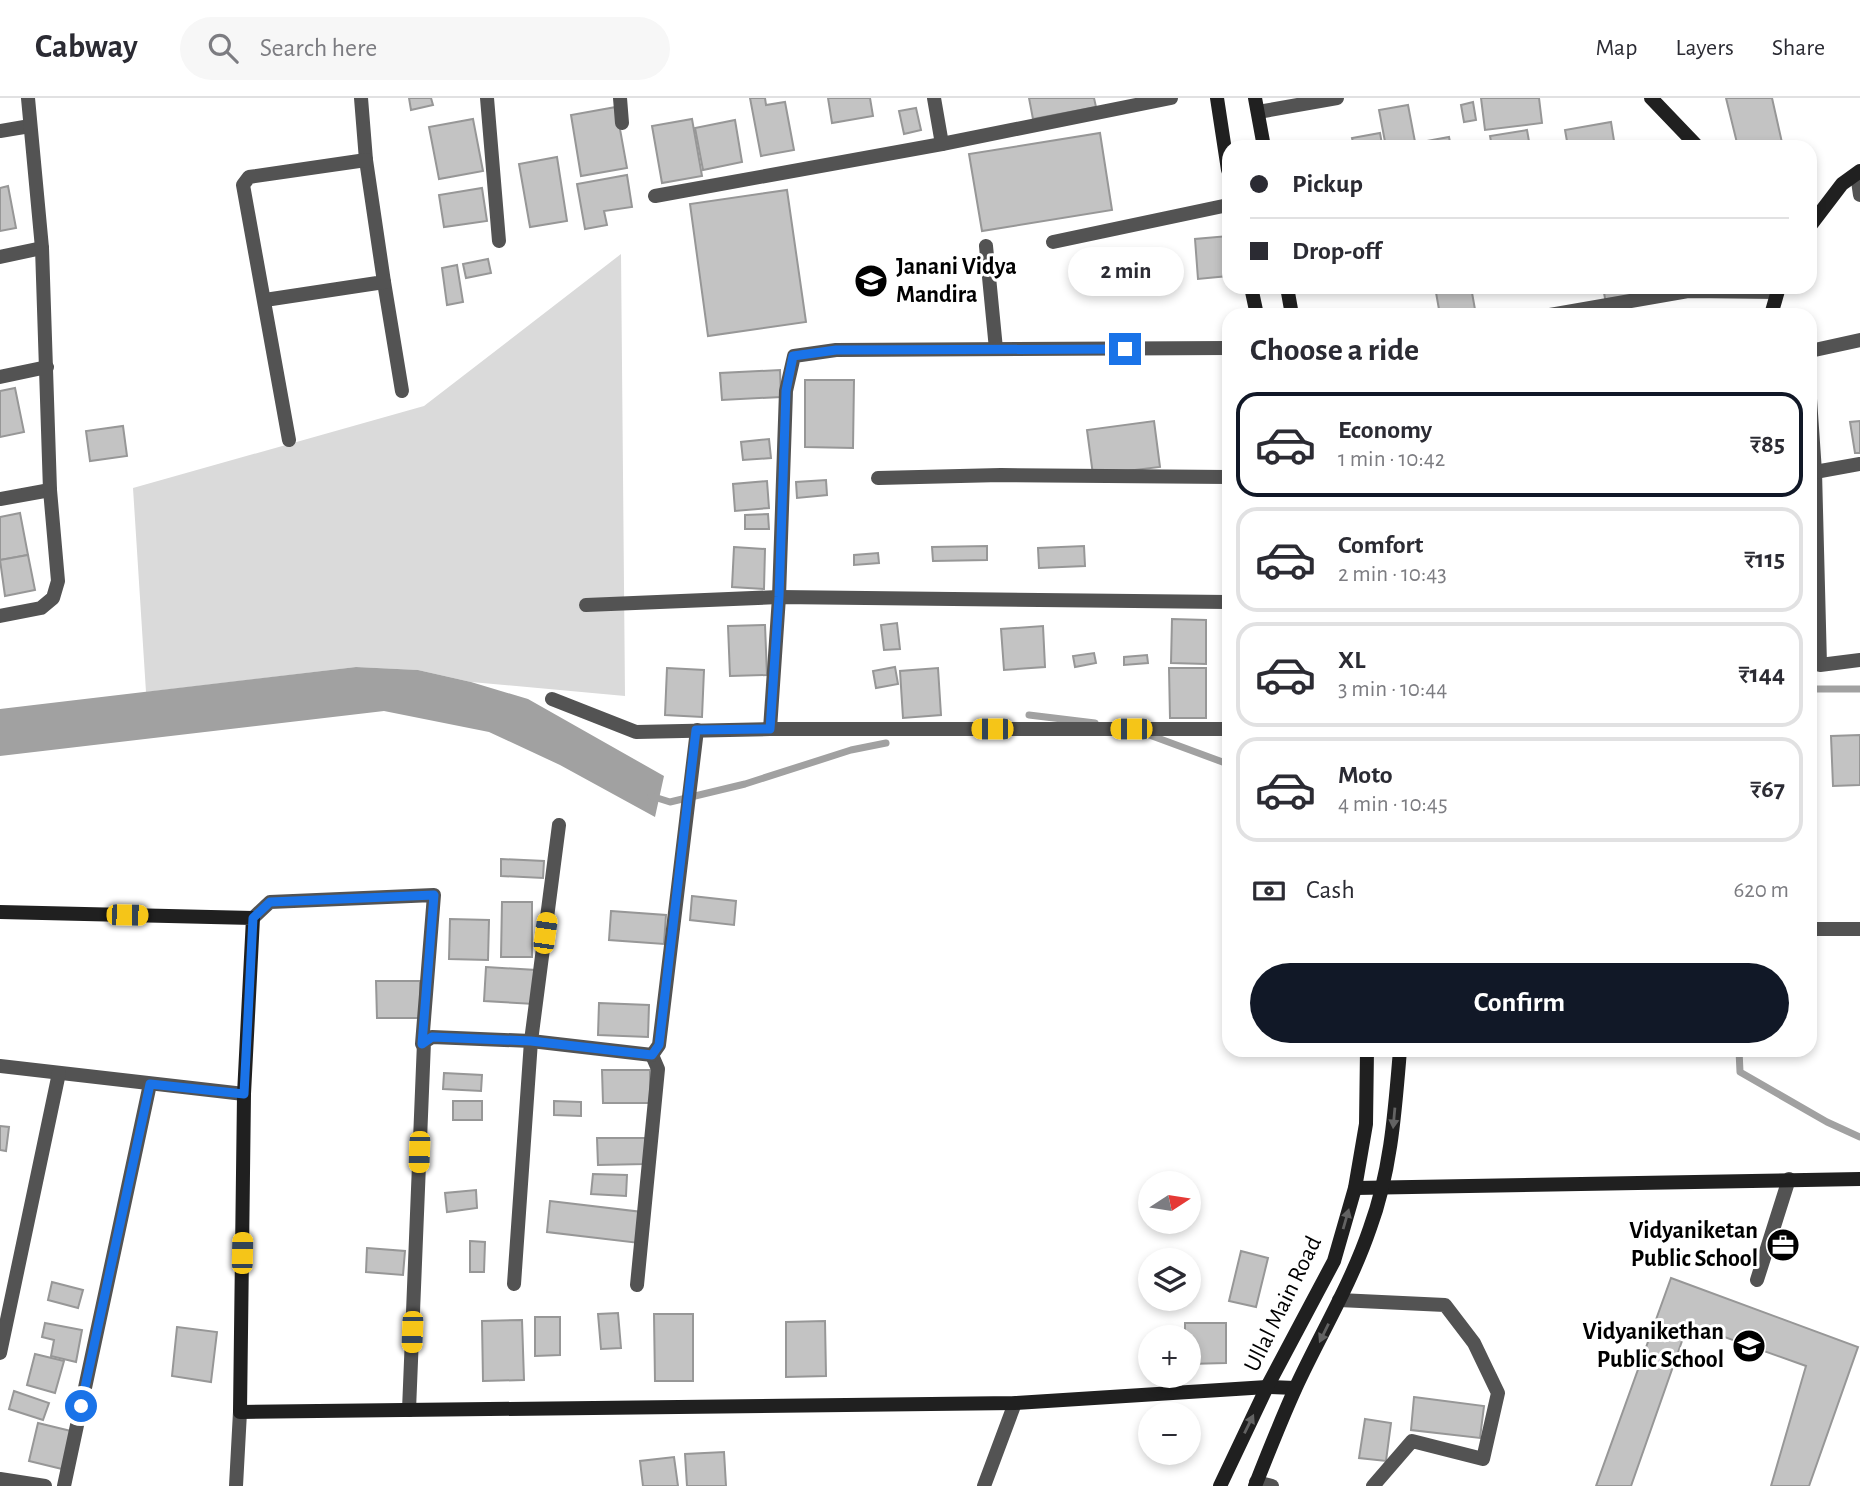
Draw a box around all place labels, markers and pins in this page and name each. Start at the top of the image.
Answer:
place label: Janani Vidya Mandira [896,255,1017,307]
school or university icon: Janani Vidya Mandira [852,262,890,300]
place label: Vidyaniketan Public School [1629,1219,1758,1271]
office icon: Vidyaniketan Public School [1764,1226,1802,1264]
place label: Vidyanikethan Public School [1582,1320,1724,1372]
school or university icon: Vidyanikethan Public School [1730,1327,1768,1365]

